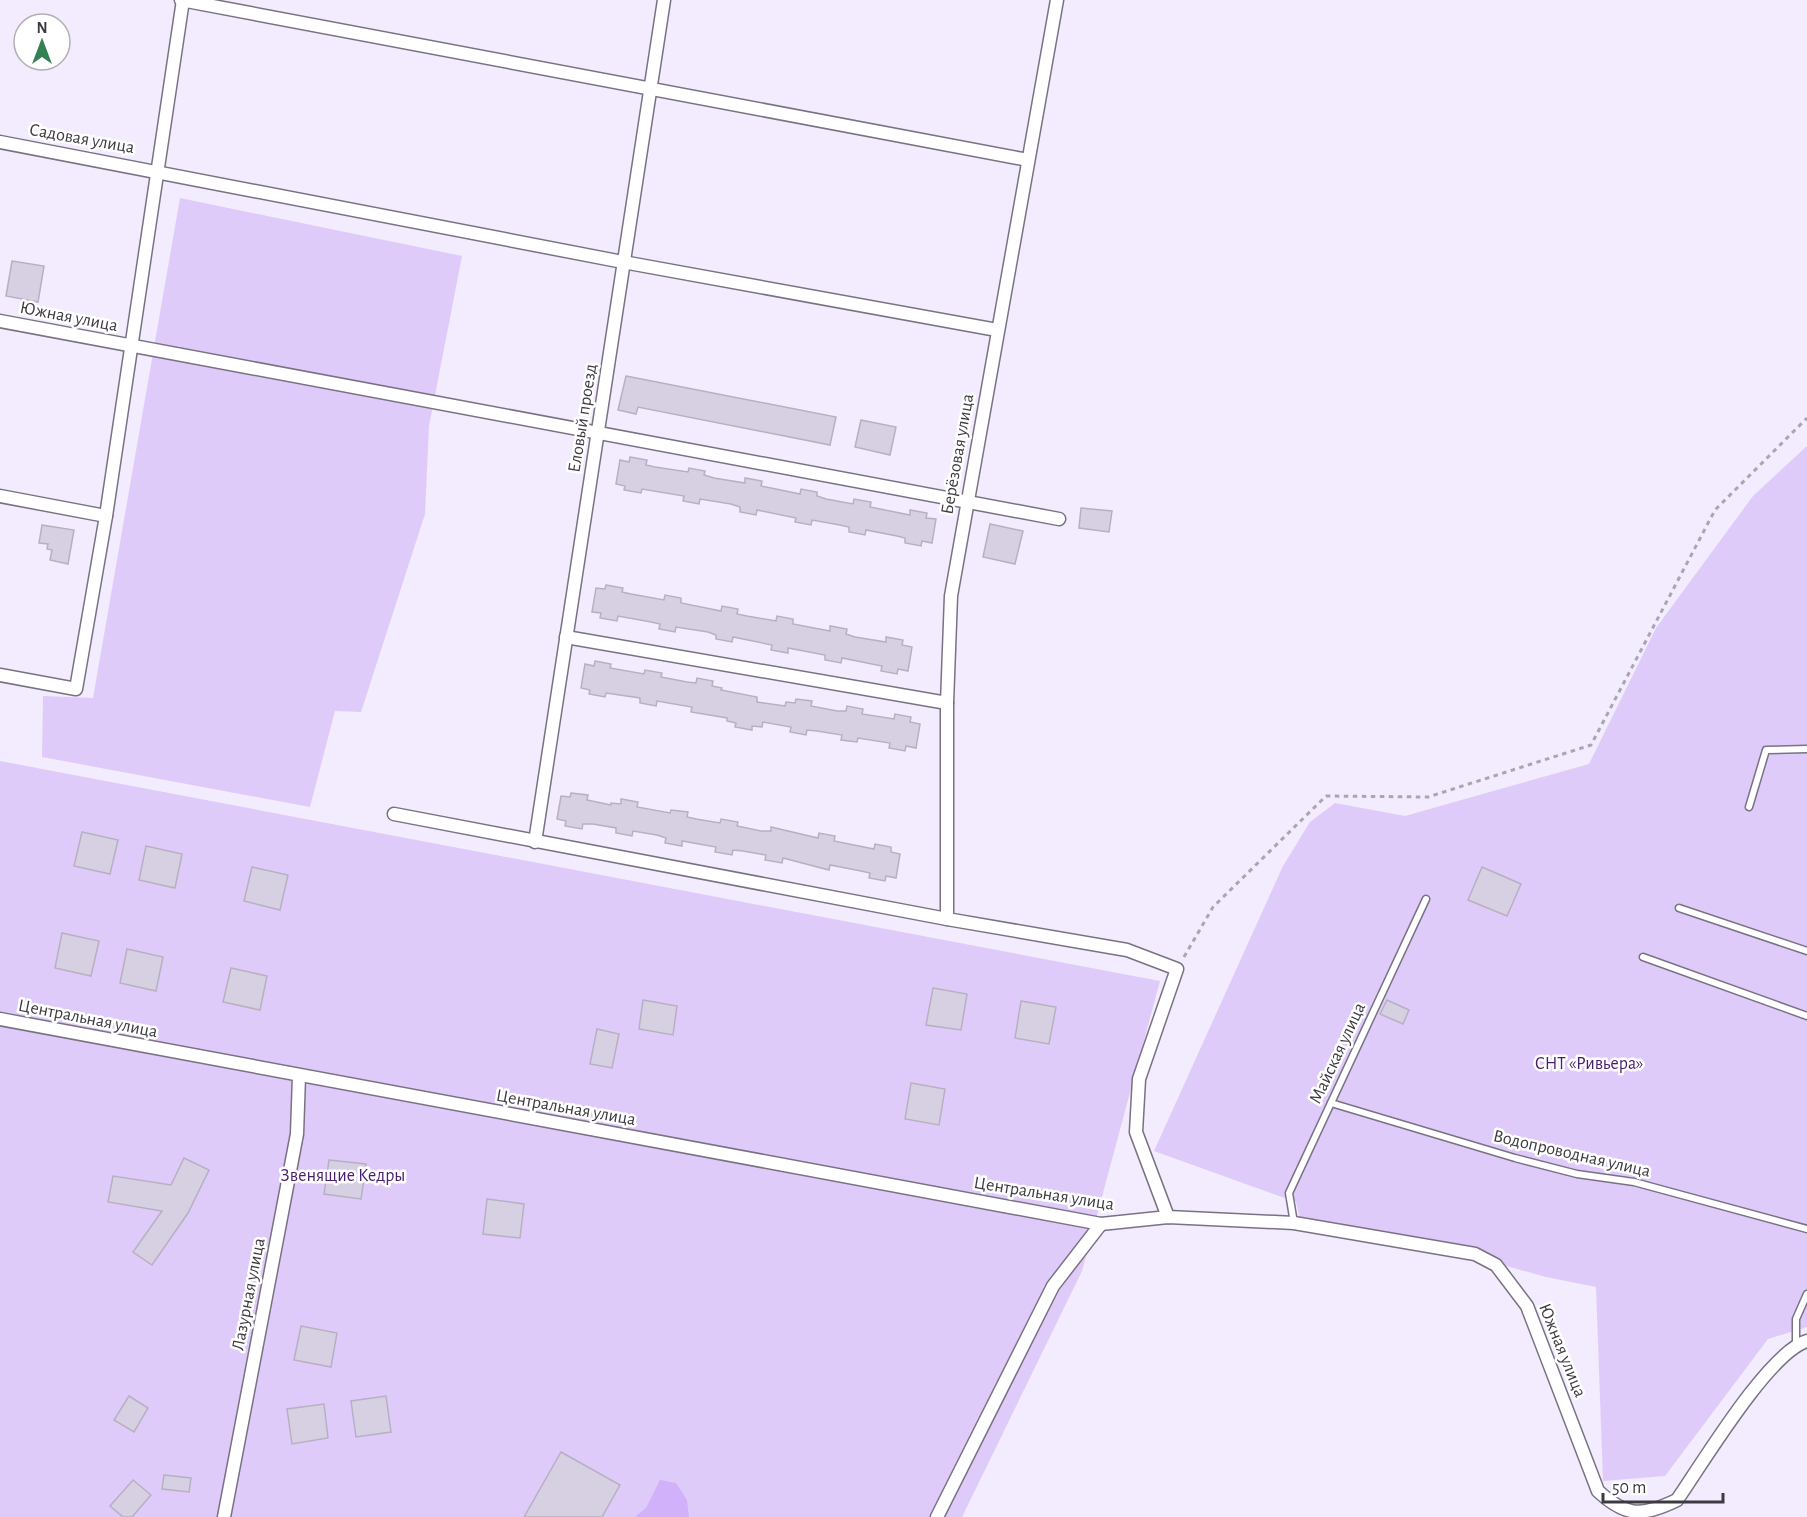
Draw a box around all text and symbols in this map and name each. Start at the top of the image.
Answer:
north arrow [12,12,72,72]
text: N [36,20,48,36]
street label: Садовая улица [28,121,136,157]
street label: Южная улица [18,299,119,335]
street label: Еловый проезд [566,363,600,474]
street label: Берёзовая улица [939,392,977,516]
street label: Центральная улица [17,997,159,1041]
street label: Майская улица [1307,1000,1369,1107]
park label: СНТ «Ривьера» [1535,1055,1643,1073]
street label: Центральная улица [495,1087,637,1129]
street label: Водопроводная улица [1491,1127,1652,1181]
park label: Звенящие Кедры [281,1167,405,1185]
street label: Центральная улица [972,1174,1115,1214]
street label: Лазурная улица [229,1236,269,1352]
street label: Южная улица [1535,1301,1589,1400]
scale bar [1603,1466,1723,1504]
text: 50 m [1612,1479,1646,1497]

